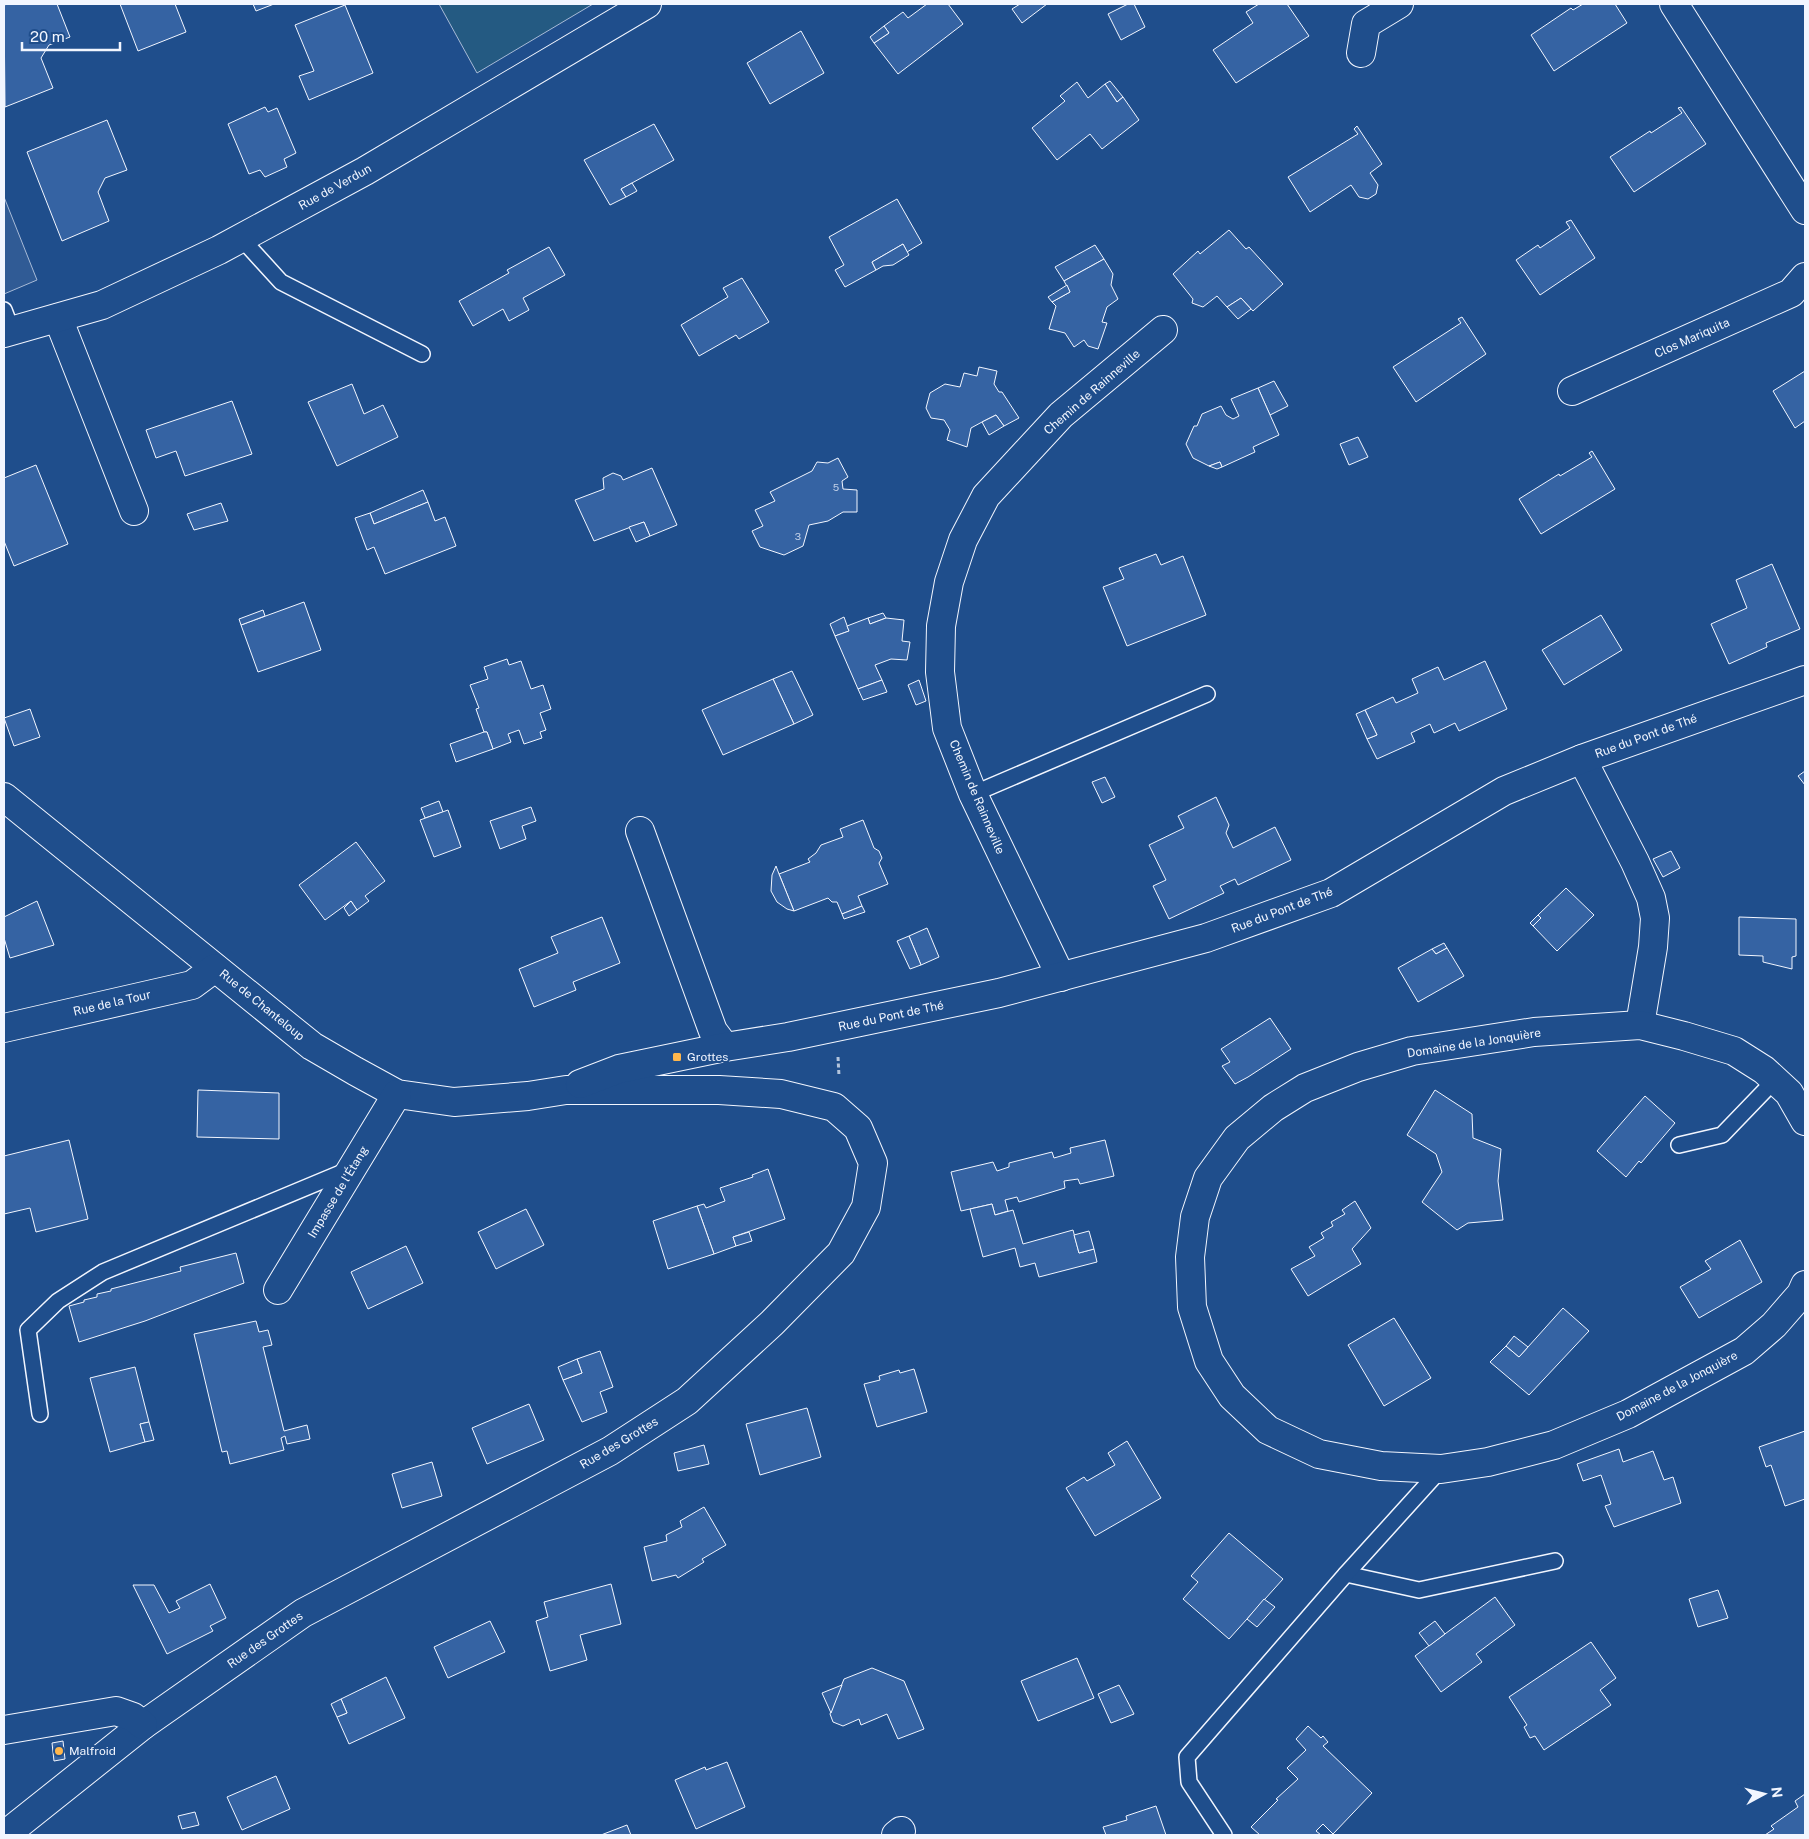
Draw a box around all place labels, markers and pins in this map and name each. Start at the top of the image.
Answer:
place label: Grottes [687,1050,728,1064]
marker: Grottes [671,1051,683,1063]
place label: Malfroid [69,1744,116,1758]
marker: Malfroid [53,1745,65,1757]

